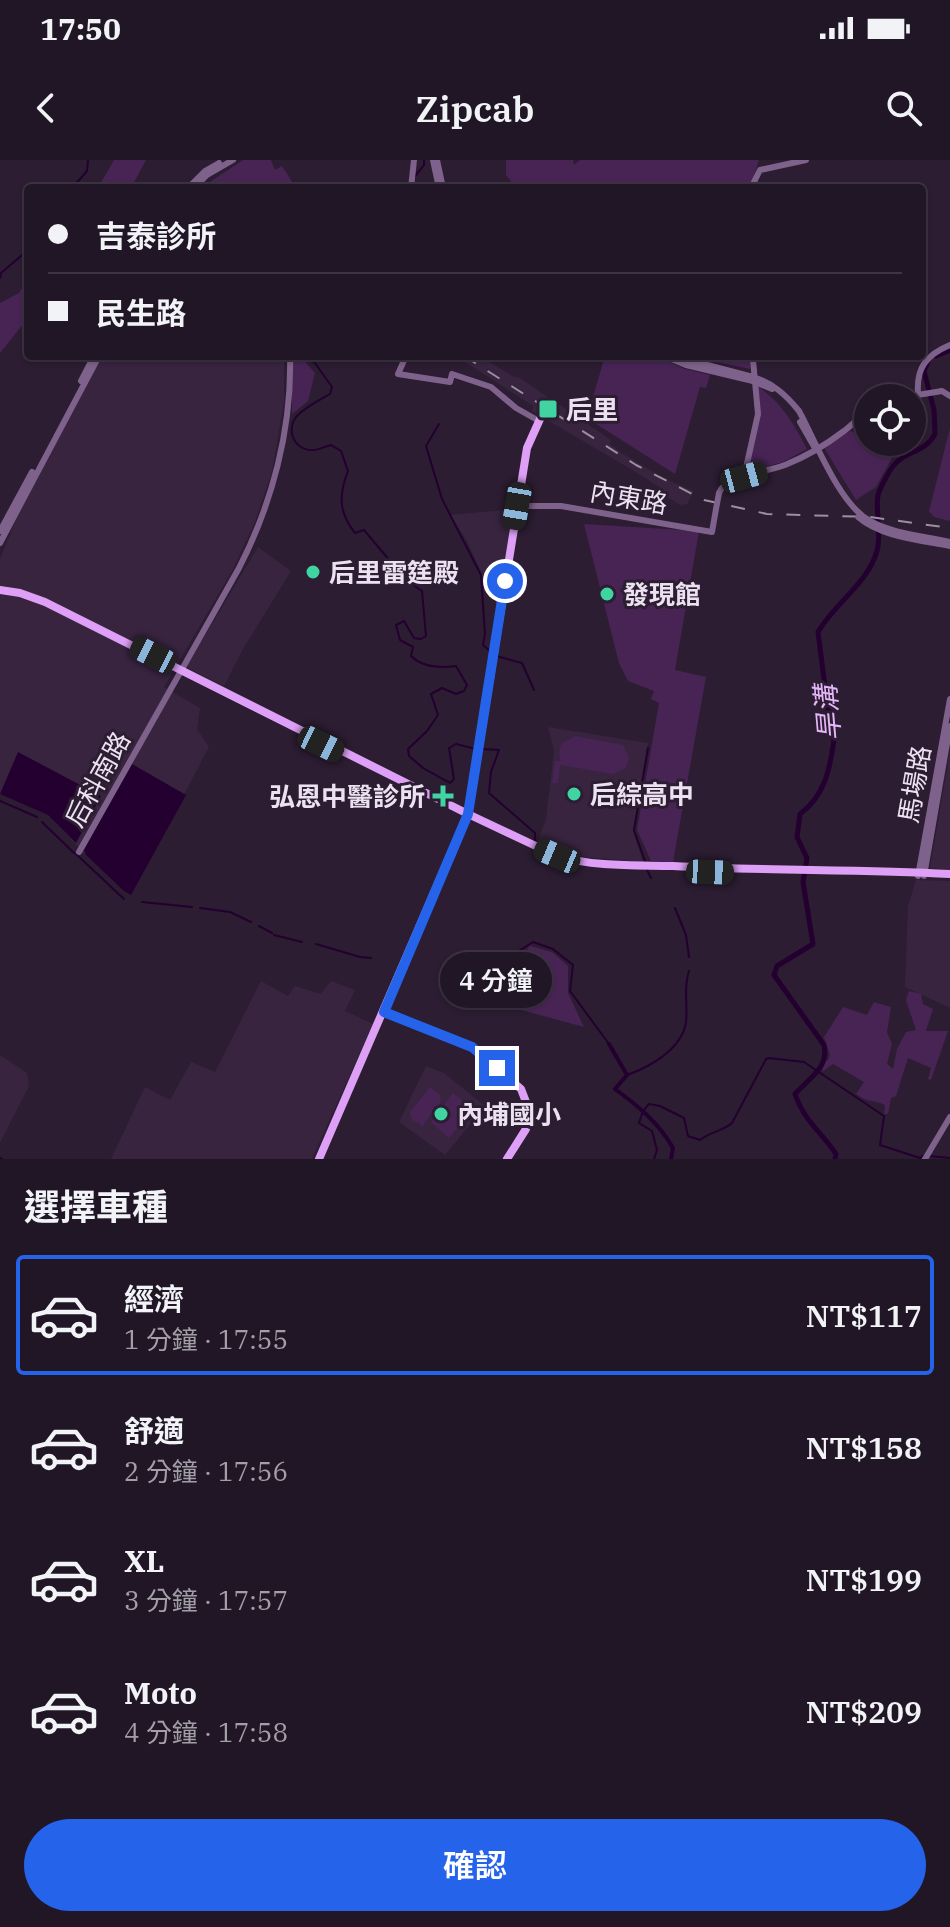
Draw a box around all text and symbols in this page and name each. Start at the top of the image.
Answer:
text: 17:50 [40,9,121,48]
text: Zipcab [415,85,535,132]
icon: back [24,86,68,130]
icon: search [882,86,926,130]
text: 吉泰診所 [96,216,216,255]
text: 民生路 [96,293,186,332]
map controls [854,384,926,456]
button: locate [854,384,926,456]
place label: 后里 [566,392,618,426]
marker: 后里 [537,398,559,420]
car [718,459,770,495]
street label: 內東路 [588,473,670,521]
car [501,480,533,532]
place label: 后里雷筳殿 [329,555,459,589]
marker: 后里雷筳殿 [304,563,322,581]
route start [487,563,523,599]
place label: 發現館 [623,577,701,611]
marker: 發現館 [598,585,616,603]
car [126,633,180,677]
water label: 旱溝 [806,680,848,743]
car [294,723,348,765]
street label: 后科南路 [57,725,137,833]
street label: 馬場路 [890,743,938,825]
place label: 后綜高中 [590,777,694,811]
place label: 弘恩中醫診所 [269,779,425,813]
marker: 弘恩中醫診所 [432,785,454,807]
marker: 后綜高中 [565,785,583,803]
car [530,836,584,876]
car [686,859,734,885]
callout: 4 分鐘 [441,952,553,1008]
text: 4 分鐘 [459,963,533,997]
route end [479,1050,515,1086]
place label: 內埔國小 [457,1097,561,1131]
marker: 內埔國小 [432,1105,450,1123]
text: 選擇車種 [24,1183,168,1230]
icon: car [28,1279,100,1351]
text: 經濟 [124,1279,184,1318]
text: NT$117 [806,1296,922,1335]
text: 1 分鐘 · 17:55 [124,1322,288,1356]
icon: car [28,1411,100,1483]
text: 舒適 [124,1411,184,1450]
text: NT$158 [806,1428,922,1467]
text: 2 分鐘 · 17:56 [124,1454,288,1488]
text: XL [124,1541,164,1580]
icon: car [28,1543,100,1615]
text: NT$199 [806,1560,922,1599]
text: 3 分鐘 · 17:57 [124,1583,288,1617]
text: Moto [124,1673,197,1712]
icon: car [28,1675,100,1747]
text: NT$209 [806,1692,922,1731]
text: 4 分鐘 · 17:58 [124,1715,288,1749]
button: 確認 [24,1819,926,1911]

